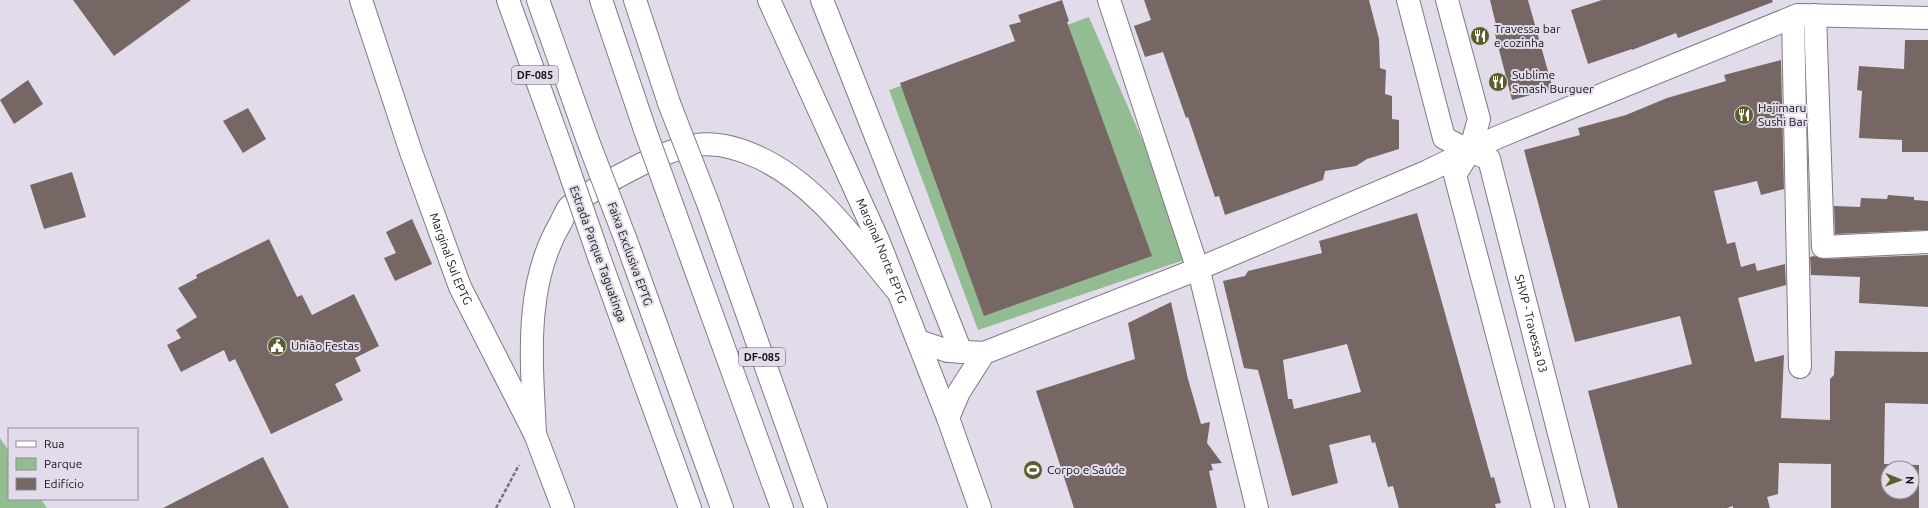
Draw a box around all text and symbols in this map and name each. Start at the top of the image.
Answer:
place label: Travessa bar e cozinha [1494,22,1561,49]
restaurant icon: Travessa bar e cozinha [1469,25,1491,47]
road number: DF-085 [512,66,558,84]
place label: Sublime Smash Burguer [1512,68,1594,95]
restaurant icon: Sublime Smash Burguer [1487,71,1509,93]
place label: Hajimaru Sushi Bar [1758,101,1808,128]
restaurant icon: Hajimaru Sushi Bar [1733,104,1755,126]
street label: Estrada Parque Taguatinga [568,184,629,324]
street label: Marginal Norte EPTG [854,196,909,305]
street label: Faixa Exclusiva EPTG [606,200,655,308]
street label: Marginal Sul EPTG [428,211,475,307]
street label: SHVP - Travessa 03 [1513,273,1550,374]
public building icon: União Festas [266,335,288,357]
place label: União Festas [291,339,359,352]
road number: DF-085 [739,348,785,366]
legend [8,428,138,500]
text: Rua [44,437,65,450]
text: Parque [44,457,82,470]
sports icon: Corpo e Saúde [1022,459,1044,481]
north arrow [1880,460,1920,500]
place label: Corpo e Saúde [1047,463,1125,476]
text: N [1904,476,1916,484]
text: Edifício [44,477,84,490]

